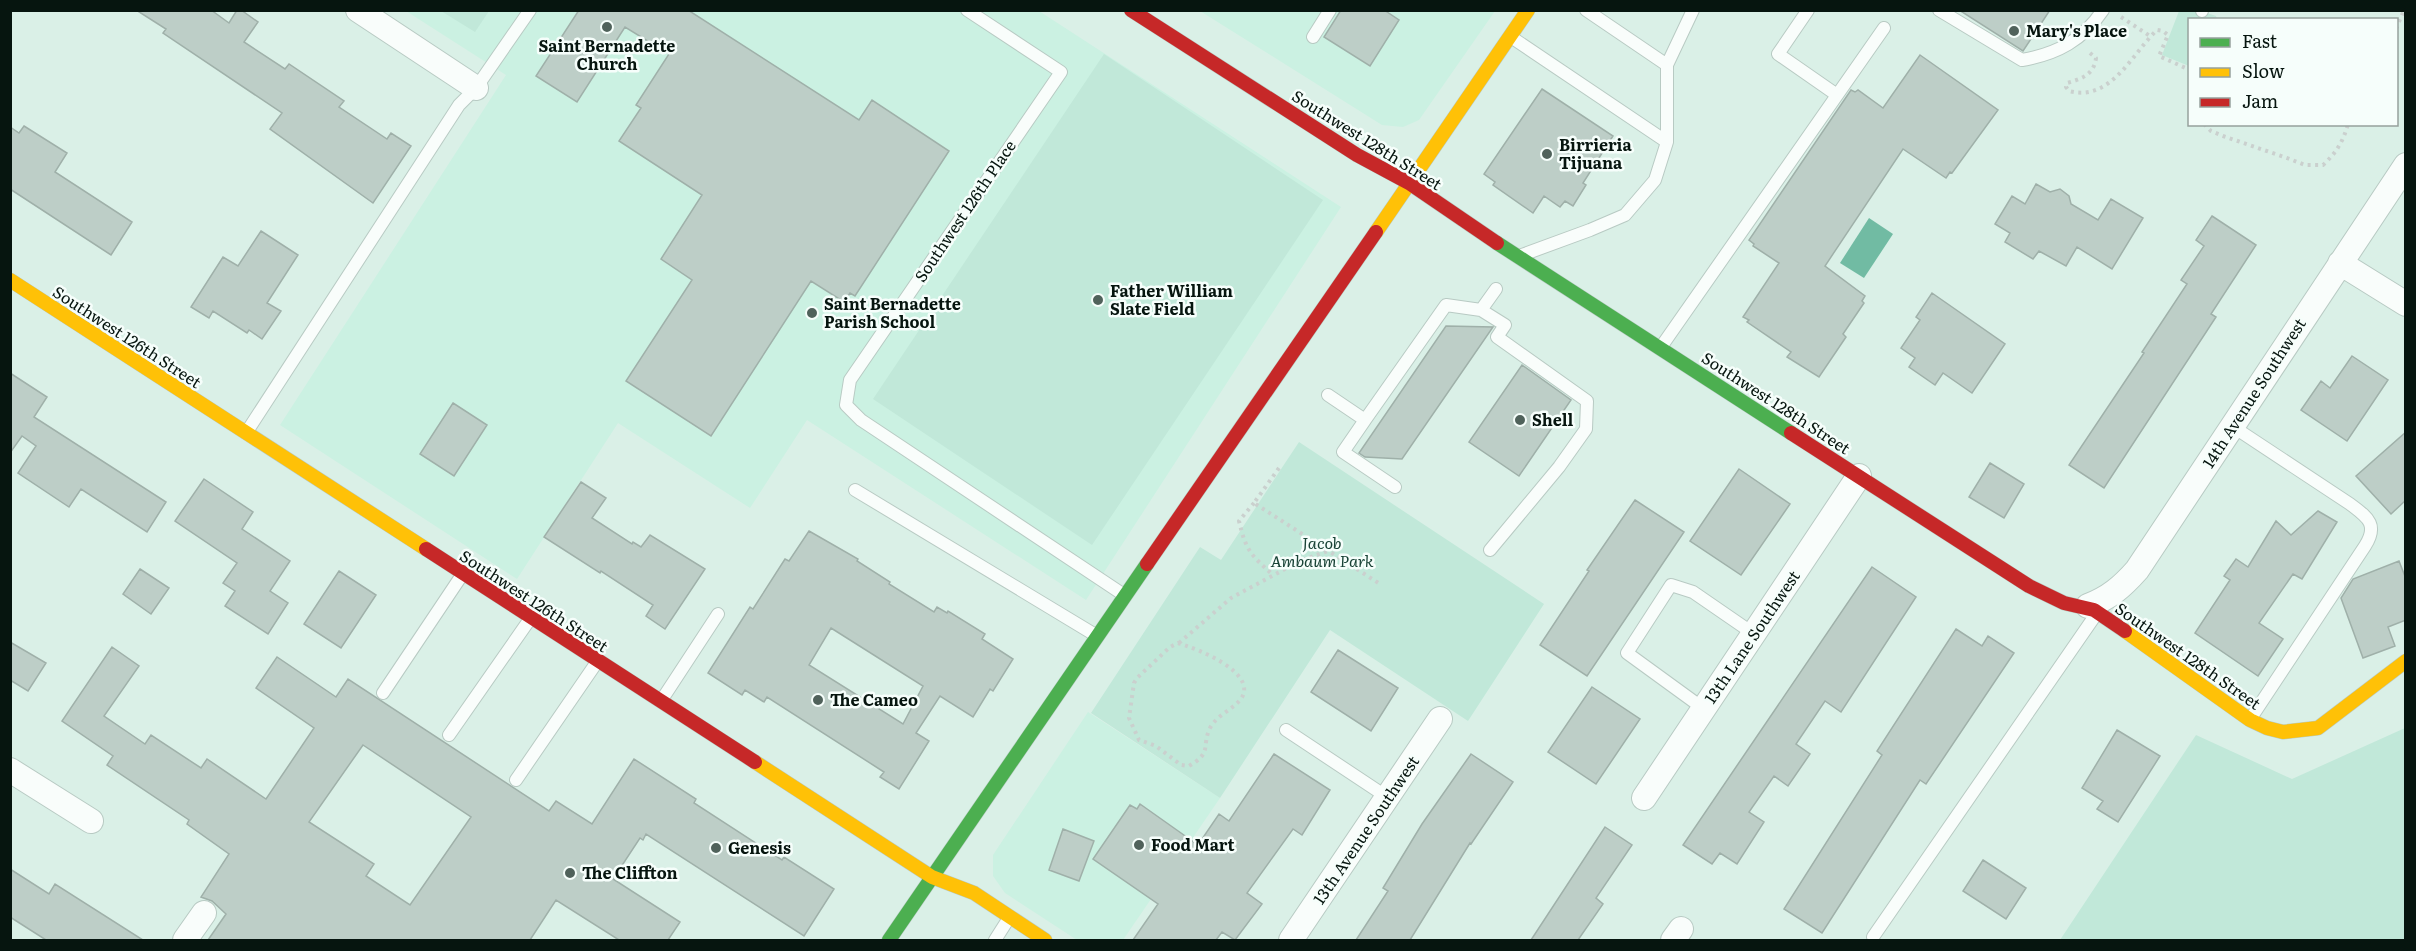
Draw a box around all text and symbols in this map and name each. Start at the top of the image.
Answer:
place label: Mary's Place [2026,18,2127,42]
legend [2188,18,2398,126]
marker: Saint Bernadette Church [600,20,614,34]
marker: Mary's Place [2007,24,2021,38]
text: Fast [2242,27,2278,54]
place label: Saint Bernadette Church [539,33,675,75]
text: Slow [2242,57,2285,84]
street label: Southwest 128th Street [1288,83,1448,195]
text: Jam [2242,87,2278,114]
place label: Birrieria Tijuana [1559,132,1632,174]
street label: Southwest 126th Place [908,135,1021,286]
marker: Birrieria Tijuana [1540,147,1554,161]
place label: Father William Slate Field [1110,278,1233,320]
street label: Southwest 126th Street [49,279,207,394]
place label: Saint Bernadette Parish School [824,291,961,333]
marker: Father William Slate Field [1091,293,1105,307]
marker: Saint Bernadette Parish School [805,306,819,320]
street label: 14th Avenue Southwest [2196,312,2311,472]
street label: Southwest 128th Street [1698,345,1856,460]
place label: Shell [1532,407,1574,431]
marker: Shell [1513,413,1527,427]
park label: Jacob Ambaum Park [1270,530,1374,572]
street label: Southwest 126th Street [456,543,614,658]
street label: 13th Lane Southwest [1698,565,1805,708]
street label: Southwest 128th Street [2111,596,2267,715]
place label: The Cameo [830,687,918,711]
marker: The Cameo [811,693,825,707]
street label: 13th Avenue Southwest [1306,750,1424,909]
place label: Food Mart [1151,832,1235,856]
place label: Genesis [728,835,791,859]
marker: Food Mart [1132,838,1146,852]
marker: Genesis [709,841,723,855]
place label: The Cliffton [582,860,678,884]
marker: The Cliffton [563,866,577,880]

